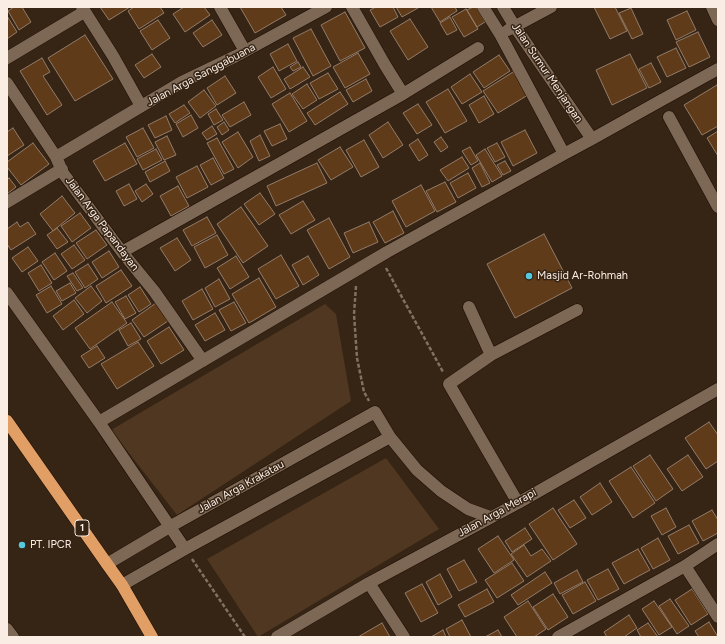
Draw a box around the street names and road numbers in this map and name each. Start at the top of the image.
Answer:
street label: Jalan Sumur Menjangan [509,21,585,125]
street label: Jalan Arga Sanggabuana [144,41,258,109]
street label: Jalan Arga Papandayan [63,175,141,273]
street label: Jalan Arga Krakatau [195,458,287,516]
street label: Jalan Arga Merapi [455,486,539,540]
road number: 1 [75,520,89,536]

